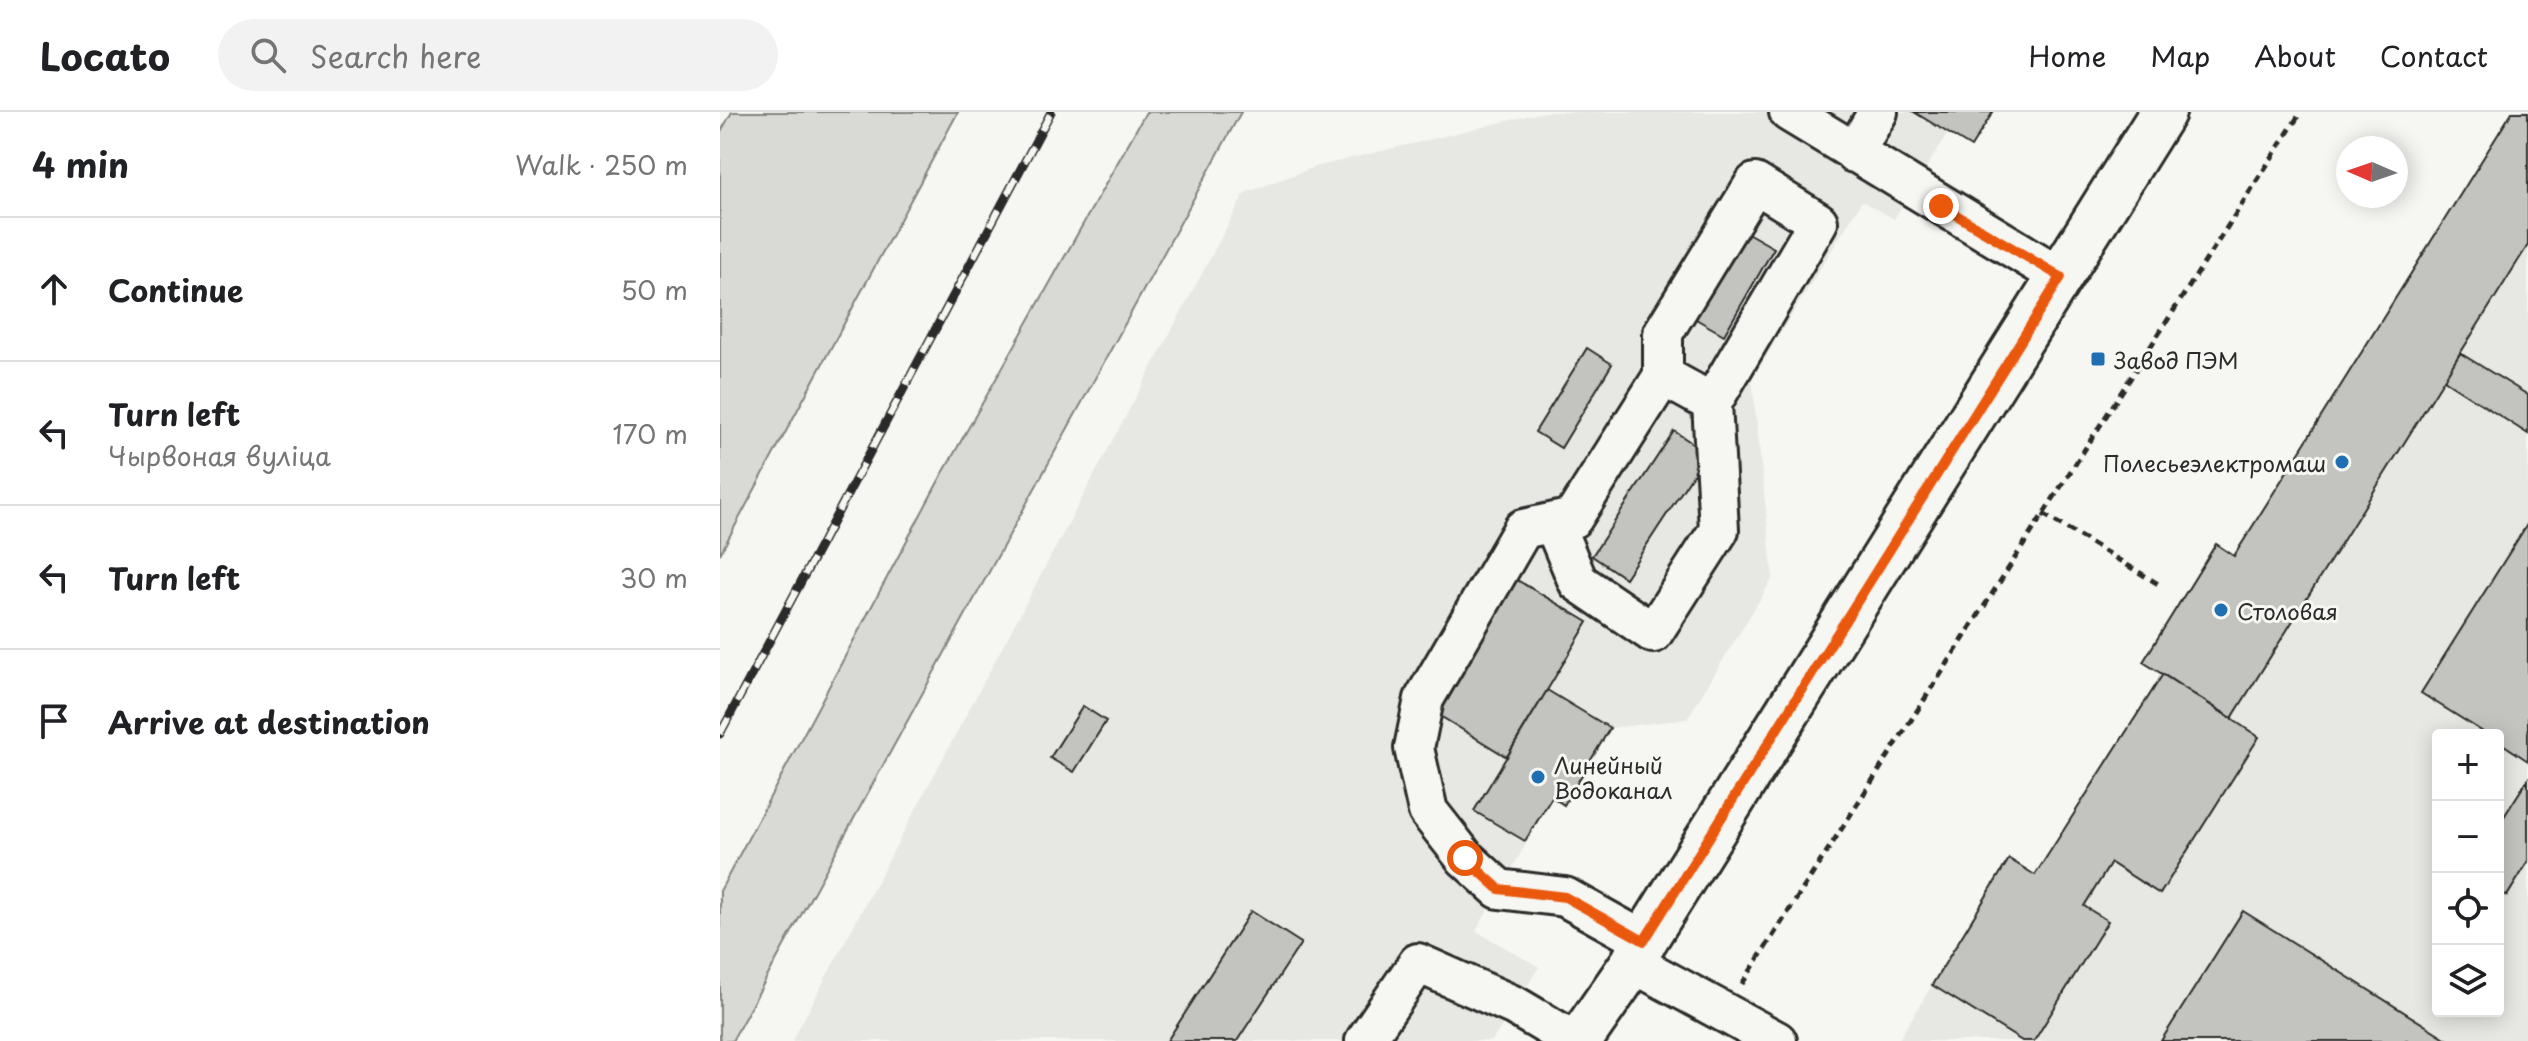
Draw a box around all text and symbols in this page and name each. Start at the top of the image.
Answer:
search box [218,19,778,91]
text: Locato [40,27,170,84]
icon: search [246,33,290,77]
text: Search here [310,33,482,78]
text: Home [2028,34,2106,77]
text: Map [2150,34,2210,77]
text: About [2254,34,2336,77]
text: Contact [2380,34,2488,77]
north arrow [2336,136,2408,208]
text: 4 min [32,138,129,190]
text: Walk · 250 m [515,145,688,184]
route end [1923,188,1959,224]
icon: ahead [32,267,76,311]
text: Continue [108,267,243,312]
text: 50 m [621,270,688,309]
place label: Завод ПЭМ [2114,343,2239,376]
marker: Завод ПЭМ [2089,350,2107,368]
text: Turn left [108,391,240,436]
icon: left [32,411,76,455]
text: 170 m [613,414,688,453]
text: Чырвоная вуліца [108,436,331,475]
place label: Полесьеэлектромаш [2103,446,2326,479]
marker: Полесьеэлектромаш [2333,453,2351,471]
icon: left [32,555,76,599]
text: Turn left [108,555,240,600]
text: 30 m [620,558,688,597]
place label: Столовая [2237,594,2338,627]
marker: Столовая [2212,601,2230,619]
icon: arrive [32,699,76,743]
text: Arrive at destination [108,699,430,744]
map controls [2432,729,2504,1017]
button: + [2432,729,2504,801]
place label: Линейный Водоканал [1554,748,1673,806]
marker: Линейный Водоканал [1529,768,1547,786]
button: − [2432,801,2504,873]
route start [1447,840,1483,876]
button: locate [2432,873,2504,945]
button: layers [2432,945,2504,1017]

